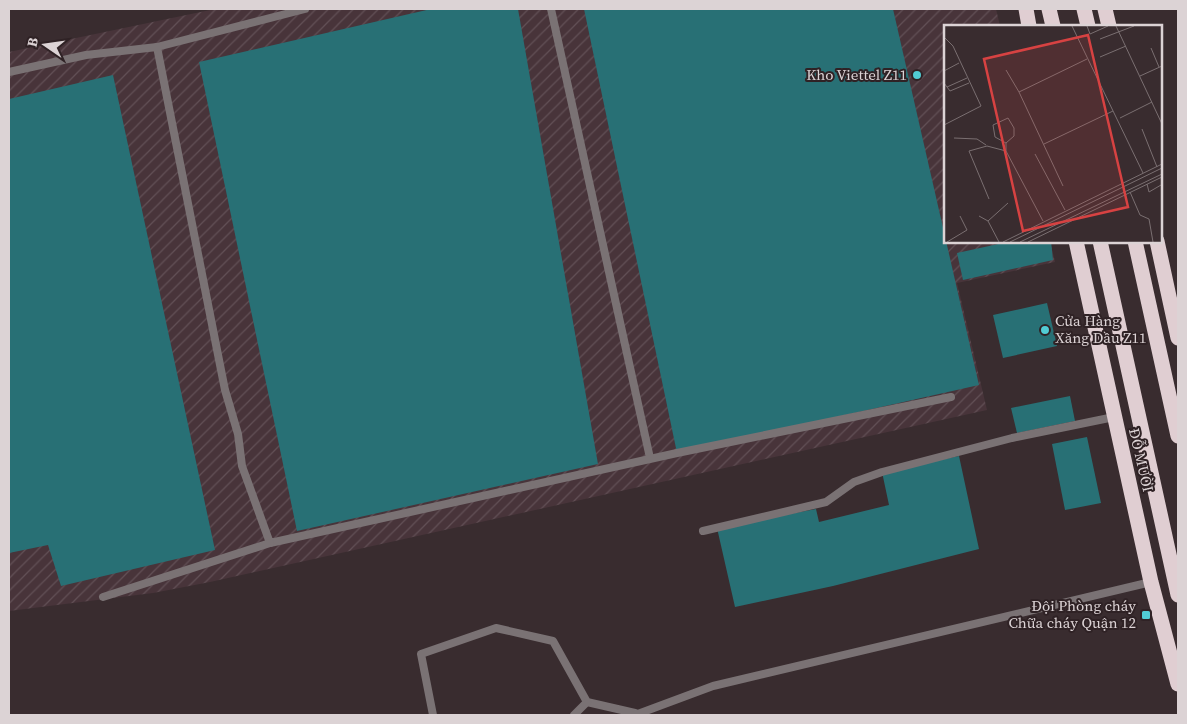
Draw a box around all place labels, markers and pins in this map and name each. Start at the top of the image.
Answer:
place label: Kho Viettel Z11 [806,64,907,85]
marker: Kho Viettel Z11 [911,69,923,81]
place label: Cửa Hàng Xăng Dầu Z11 [1055,310,1146,348]
marker: Cửa Hàng Xăng Dầu Z11 [1039,324,1051,336]
place label: Đội Phòng cháy Chữa cháy Quận 12 [1008,595,1136,633]
marker: Đội Phòng cháy Chữa cháy Quận 12 [1140,609,1152,621]

